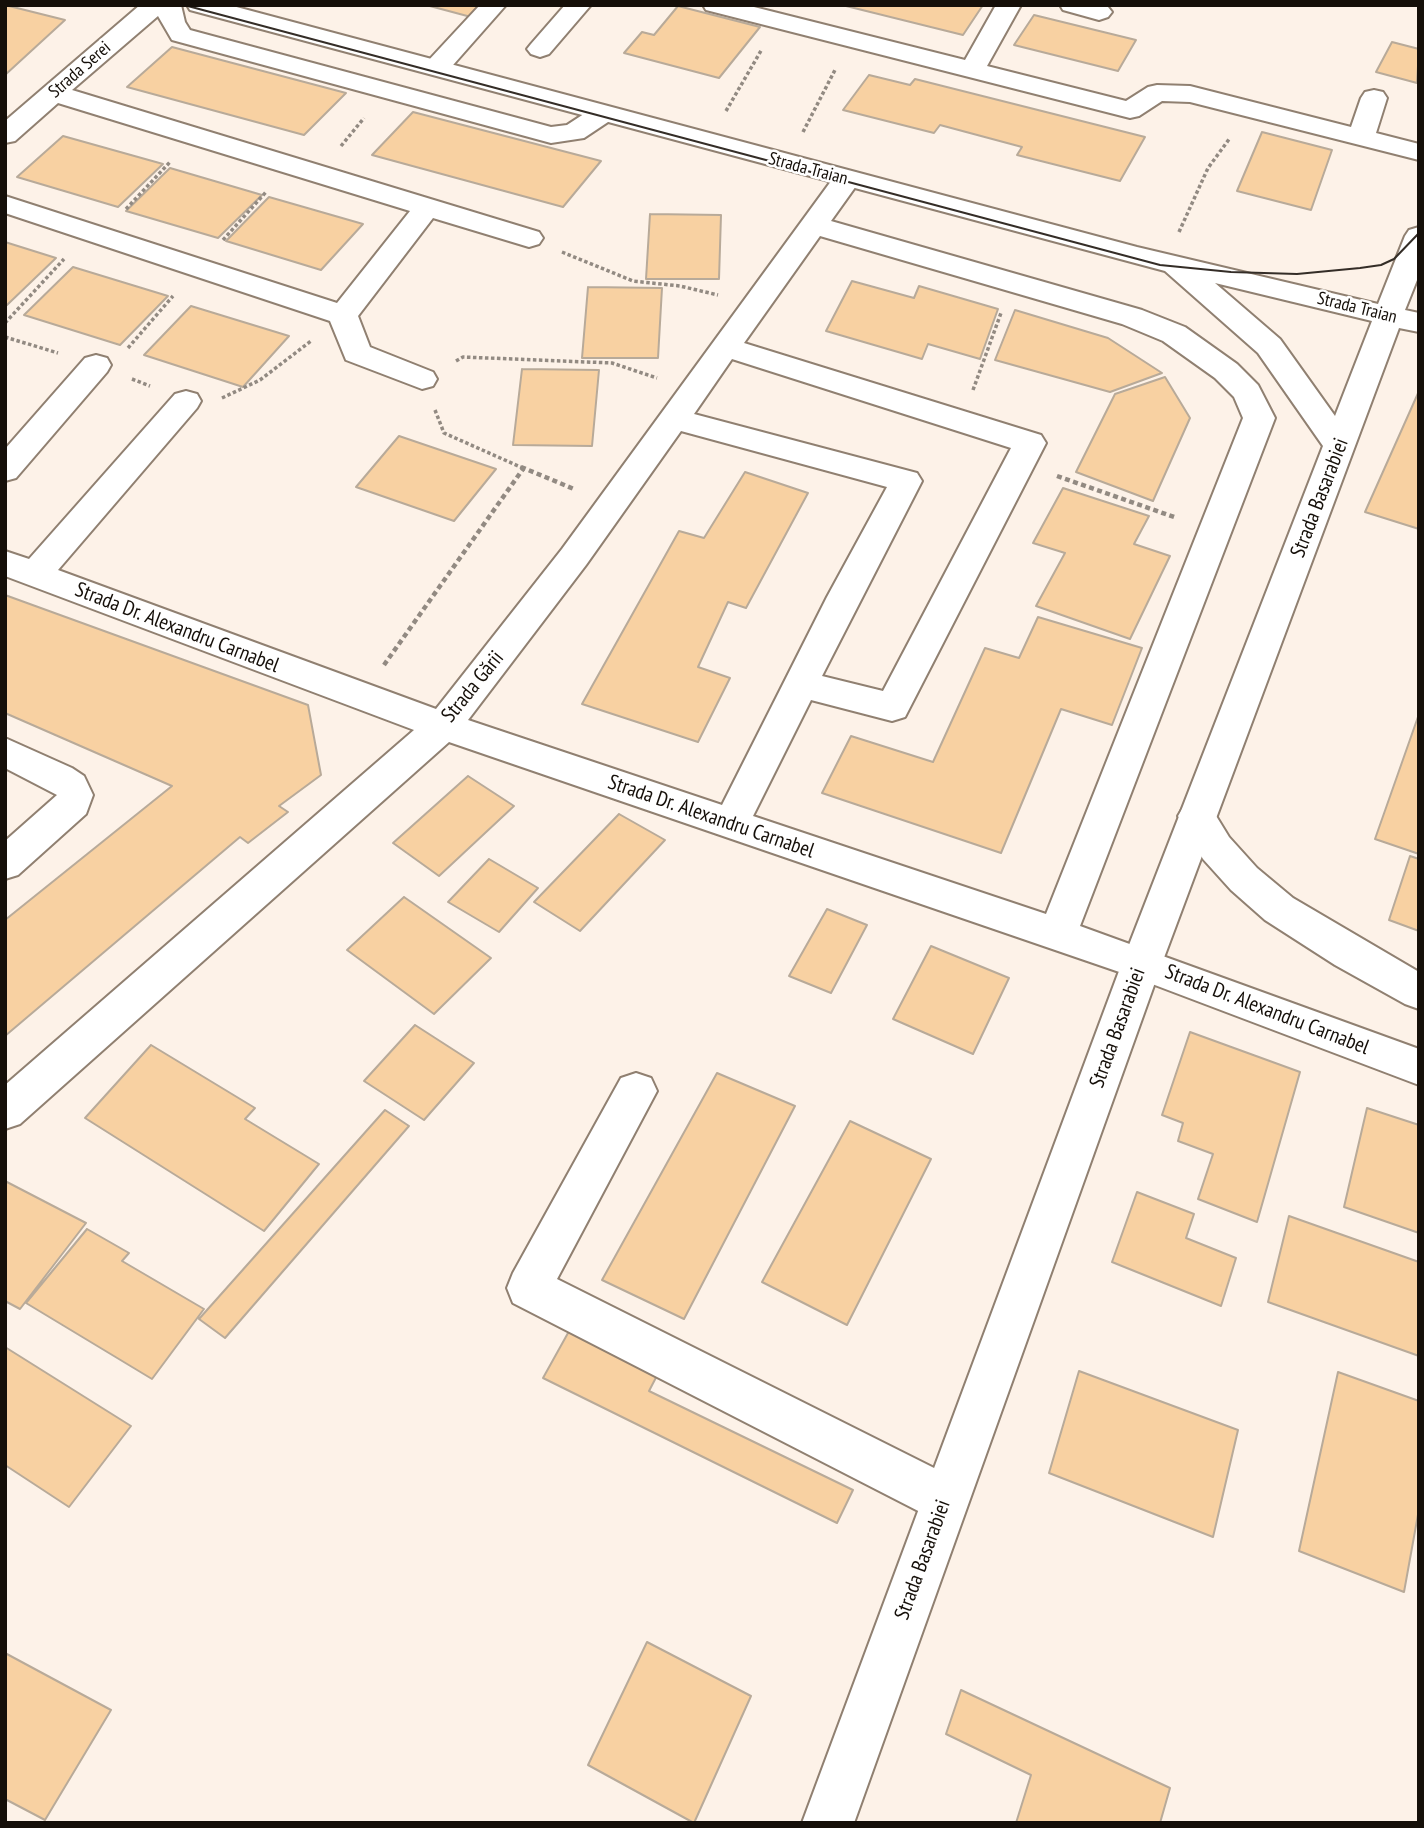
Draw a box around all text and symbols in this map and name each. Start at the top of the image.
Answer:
street label: Strada Serei [45,37,115,103]
street label: Strada Traian [766,148,850,190]
street label: Strada Traian [1315,288,1399,328]
street label: Strada Basarabiei [1286,435,1354,561]
street label: Strada Dr. Alexandru Carnabel [71,577,283,679]
street label: Strada Gării [437,646,509,728]
street label: Strada Dr. Alexandru Carnabel [605,770,817,864]
street label: Strada Dr. Alexandru Carnabel [1161,959,1373,1061]
street label: Strada Basarabiei [1085,965,1151,1091]
street label: Strada Basarabiei [890,1497,956,1623]

